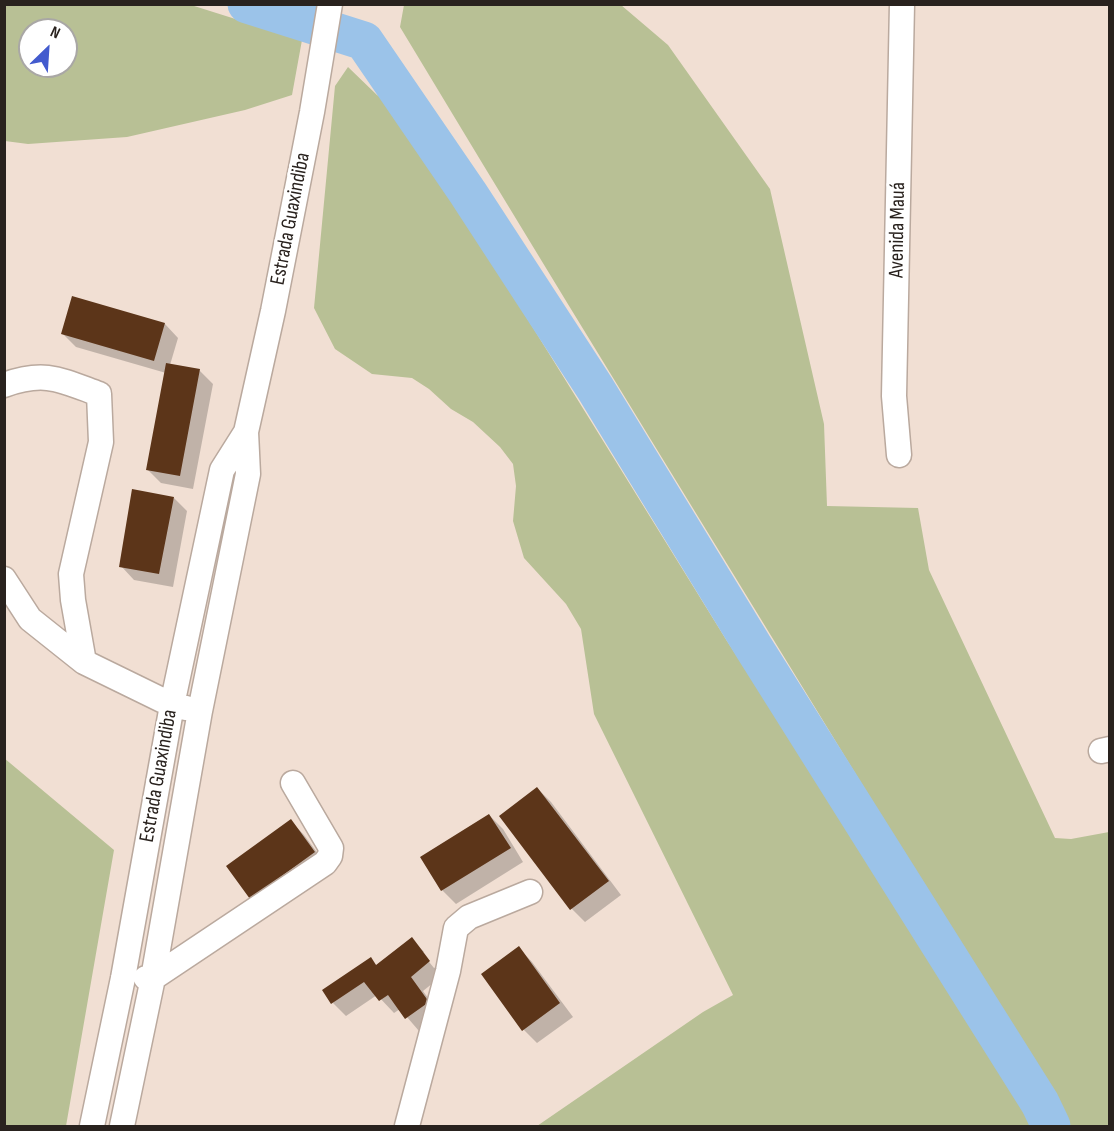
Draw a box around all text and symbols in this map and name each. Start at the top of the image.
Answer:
north arrow [18,18,78,78]
text: N [47,23,63,43]
street label: Estrada Guaxindiba [266,151,316,287]
street label: Avenida Mauá [885,182,911,278]
street label: Estrada Guaxindiba [135,708,183,844]

